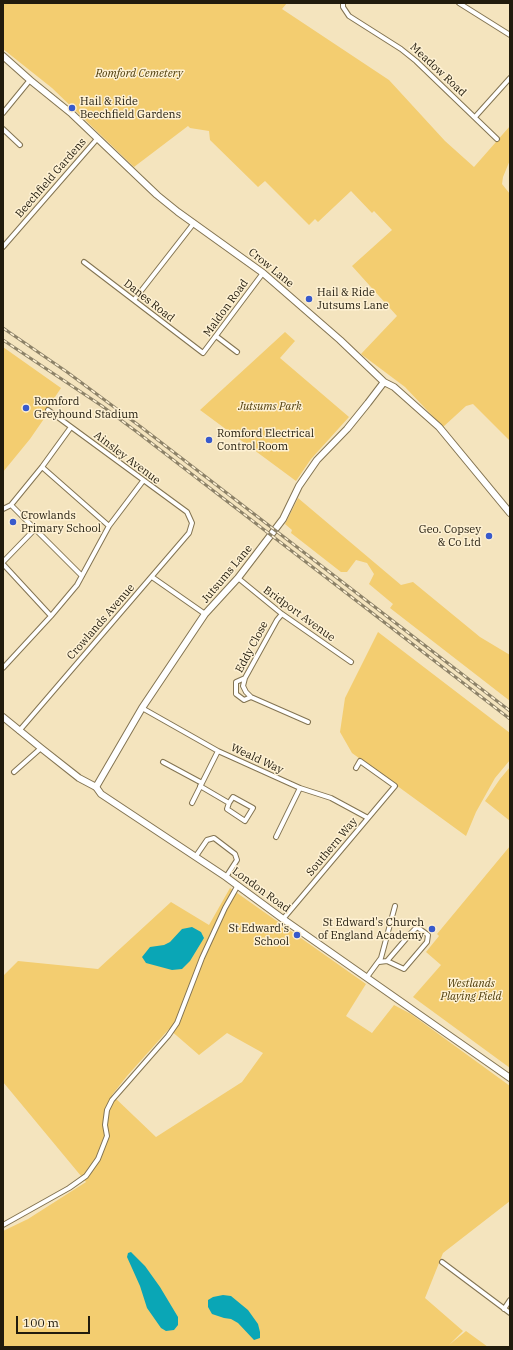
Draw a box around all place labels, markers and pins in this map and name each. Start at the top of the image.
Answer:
place label: Hail & Ride Beechfield Gardens [80,95,181,121]
marker: Hail & Ride Beechfield Gardens [67,103,77,113]
place label: Hail & Ride Jutsums Lane [317,286,389,312]
marker: Hail & Ride Jutsums Lane [304,294,314,304]
place label: Romford Greyhound Stadium [34,395,138,421]
marker: Romford Greyhound Stadium [21,403,31,413]
place label: Romford Electrical Control Room [217,427,314,453]
marker: Romford Electrical Control Room [204,435,214,445]
place label: Crowlands Primary School [21,509,101,535]
marker: Crowlands Primary School [8,517,18,527]
place label: Geo. Copsey & Co Ltd [419,523,481,549]
marker: Geo. Copsey & Co Ltd [484,531,494,541]
place label: St Edward's Church of England Academy [318,916,424,942]
place label: St Edward's School [228,922,289,948]
marker: St Edward's Church of England Academy [427,924,437,934]
marker: St Edward's School [292,930,302,940]

